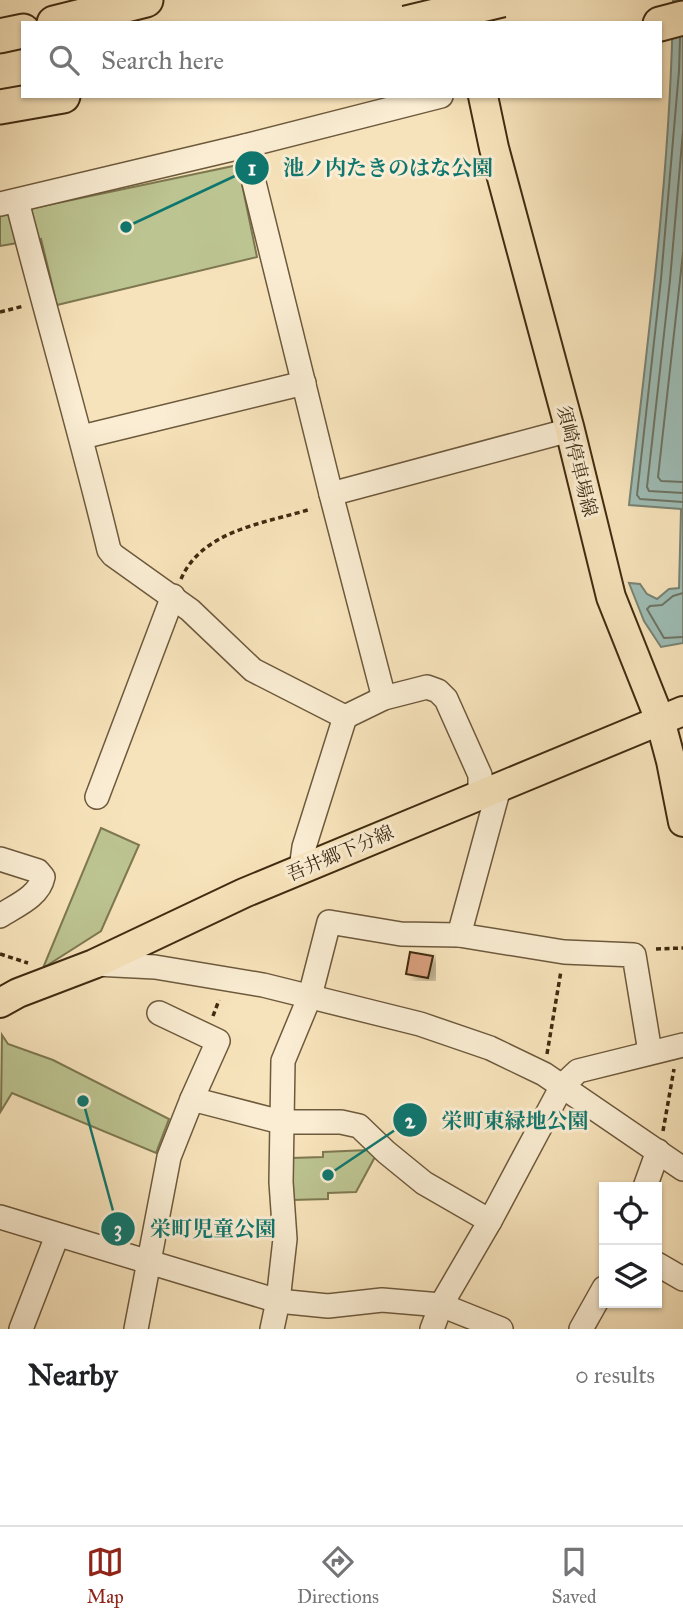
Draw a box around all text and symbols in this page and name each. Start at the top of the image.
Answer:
search box [21,21,662,98]
icon: search [45,41,83,79]
text: Search here [101,44,224,76]
callout: 池ノ内たきのはな公園 [234,147,507,189]
text: 1 [248,155,256,181]
text: 池ノ内たきのはな公園 [283,155,493,181]
street label: 須崎停車場線 [552,403,602,519]
street label: 吾井郷下分線 [283,820,397,886]
callout: 栄町東緑地公園 [392,1099,602,1141]
text: 2 [405,1108,416,1134]
text: 栄町東緑地公園 [442,1108,589,1134]
map controls [599,1182,662,1308]
button: locate [599,1182,662,1245]
callout: 栄町児童公園 [101,1208,290,1250]
text: 3 [114,1216,122,1242]
text: 栄町児童公園 [150,1216,276,1242]
button: layers [599,1245,662,1308]
text: Nearby [28,1357,118,1393]
text: 0 results [575,1361,655,1389]
tab: Map [86,1543,124,1608]
tab: Directions [297,1543,379,1608]
tab: Saved [552,1543,597,1608]

